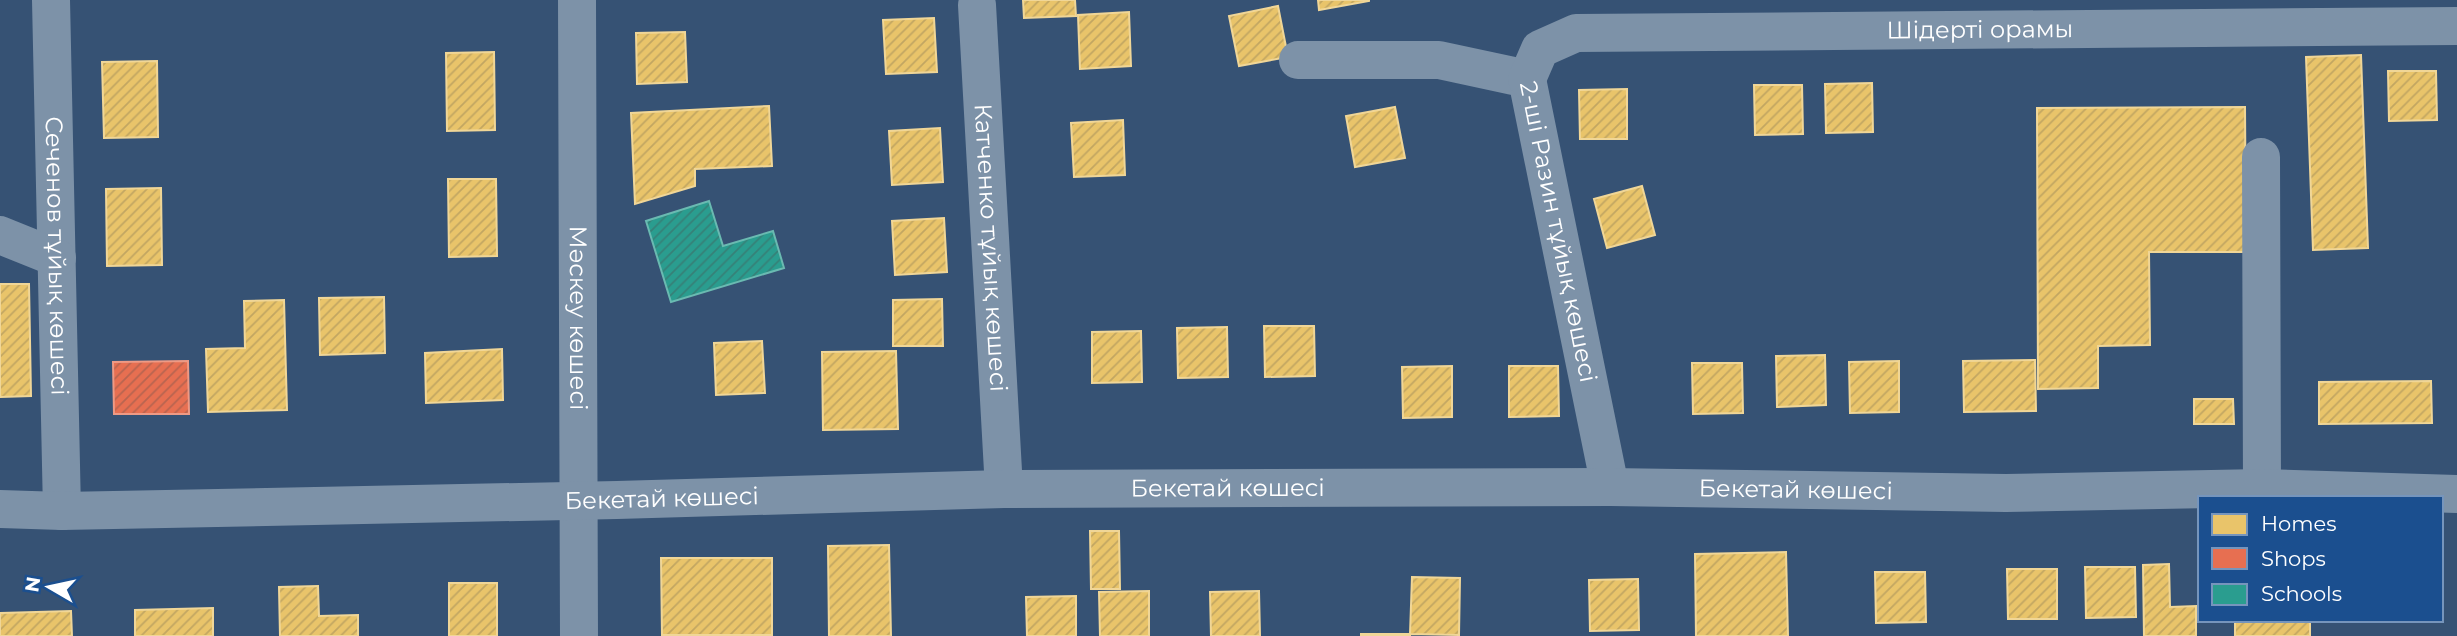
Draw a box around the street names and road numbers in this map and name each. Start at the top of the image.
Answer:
street label: Шідерті орамы [1886,14,2073,45]
street label: 2-ші Разин тұйық көшесі [1514,79,1603,385]
street label: Катченко тұйық көшесі [969,103,1014,393]
street label: Сеченов тұйық көшесі [40,116,75,396]
street label: Мәскеу көшесі [564,225,593,411]
street label: Бекетай көшесі [1130,473,1325,503]
street label: Бекетай көшесі [1698,473,1893,505]
street label: Бекетай көшесі [564,481,759,515]

